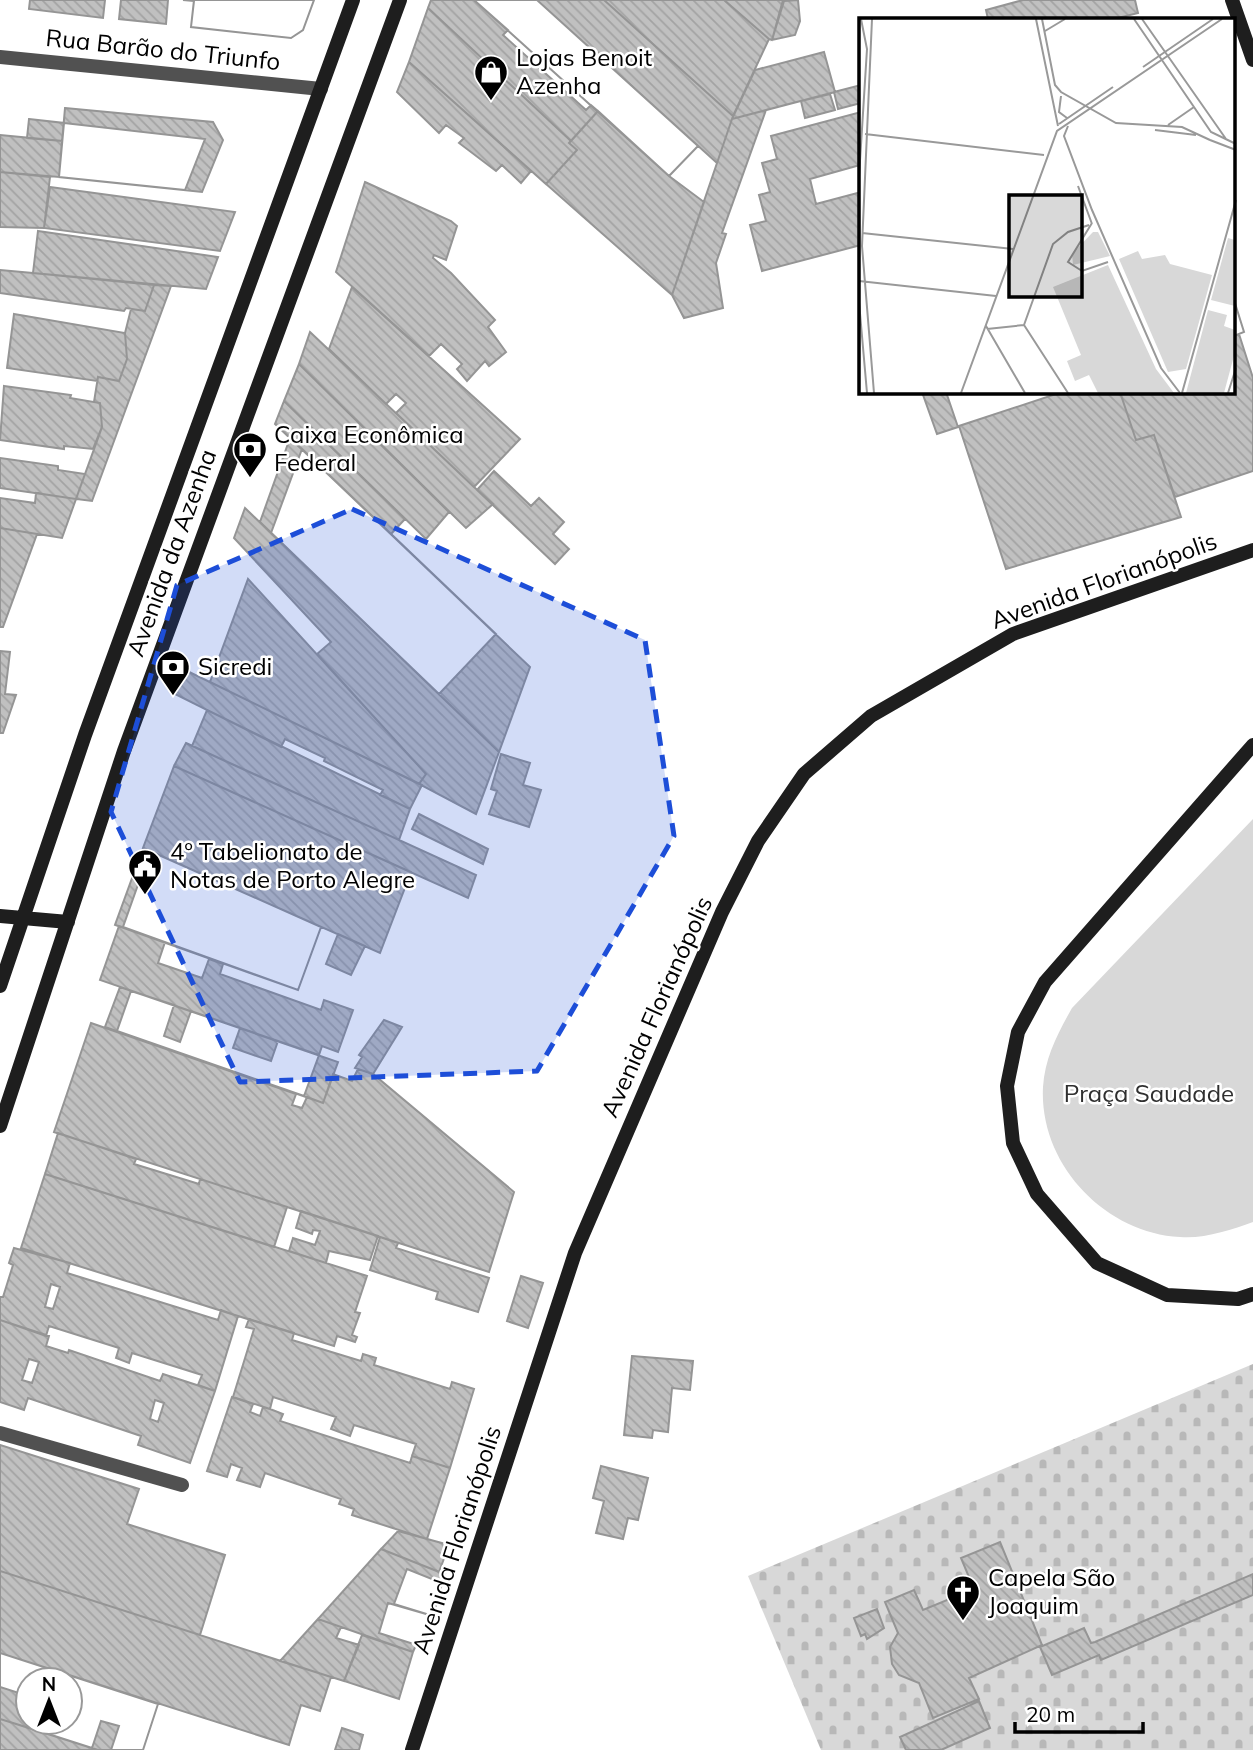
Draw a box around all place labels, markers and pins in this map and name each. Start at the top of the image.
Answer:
place label: Lojas Benoit Azenha [516,42,652,100]
shop icon: Lojas Benoit Azenha [472,53,510,102]
place label: Caixa Econômica Federal [274,419,464,477]
bank icon: Caixa Econômica Federal [231,430,269,479]
bank icon: Sicredi [154,648,192,697]
place label: Sicredi [198,651,272,681]
place label: 4º Tabelionato de Notas de Porto Alegre [170,836,415,894]
public building icon: 4º Tabelionato de Notas de Porto Alegre [126,847,164,896]
place label: Capela São Joaquim [988,1562,1115,1620]
church icon: Capela São Joaquim [944,1573,982,1622]

